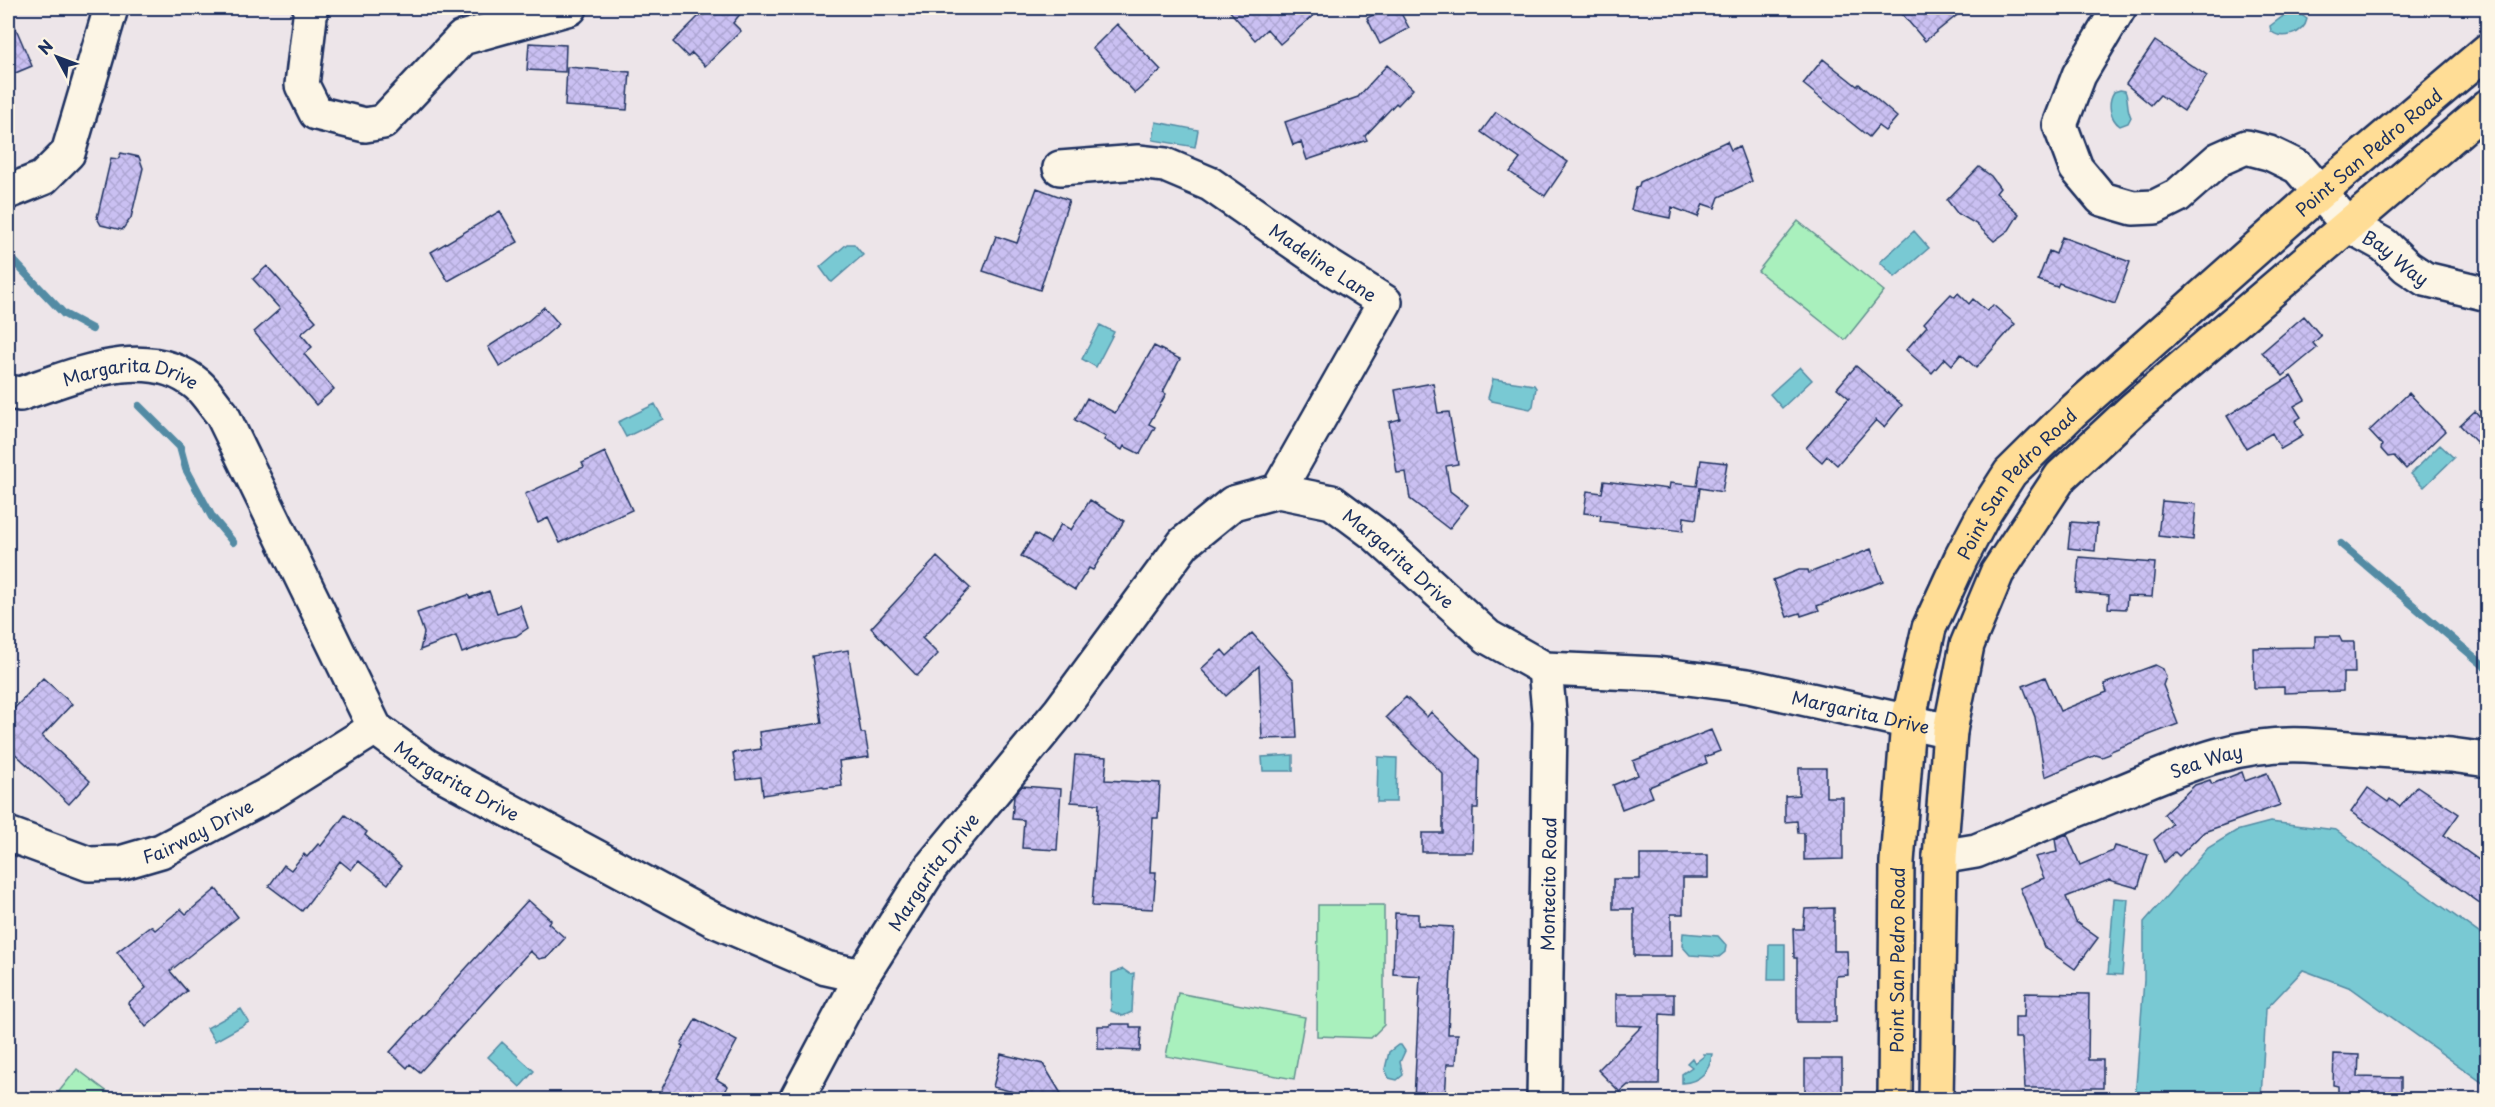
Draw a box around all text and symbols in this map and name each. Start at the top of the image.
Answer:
north arrow [27,27,87,87]
text: N [32,34,58,59]
street label: Point San Pedro Road [2288,81,2447,222]
street label: Madeline Lane [1264,216,1383,307]
street label: Bay Way [2358,222,2435,292]
street label: Margarita Drive [59,351,205,395]
street label: Point San Pedro Road [1949,402,2082,564]
street label: Margarita Drive [1338,501,1461,614]
street label: Margarita Drive [1789,683,1932,740]
street label: Margarita Drive [389,733,525,827]
street label: Sea Way [2165,736,2245,784]
street label: Fairway Drive [139,791,258,869]
street label: Margarita Drive [881,806,985,936]
street label: Montecito Road [1533,817,1562,951]
street label: Point San Pedro Road [1882,867,1910,1053]

